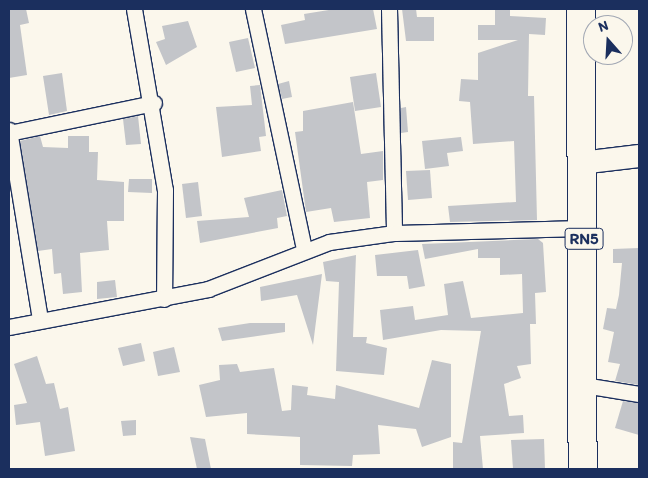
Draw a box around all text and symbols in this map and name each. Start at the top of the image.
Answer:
north arrow [583,15,633,65]
text: N [596,17,611,36]
road number: RN5 [564,225,604,252]

